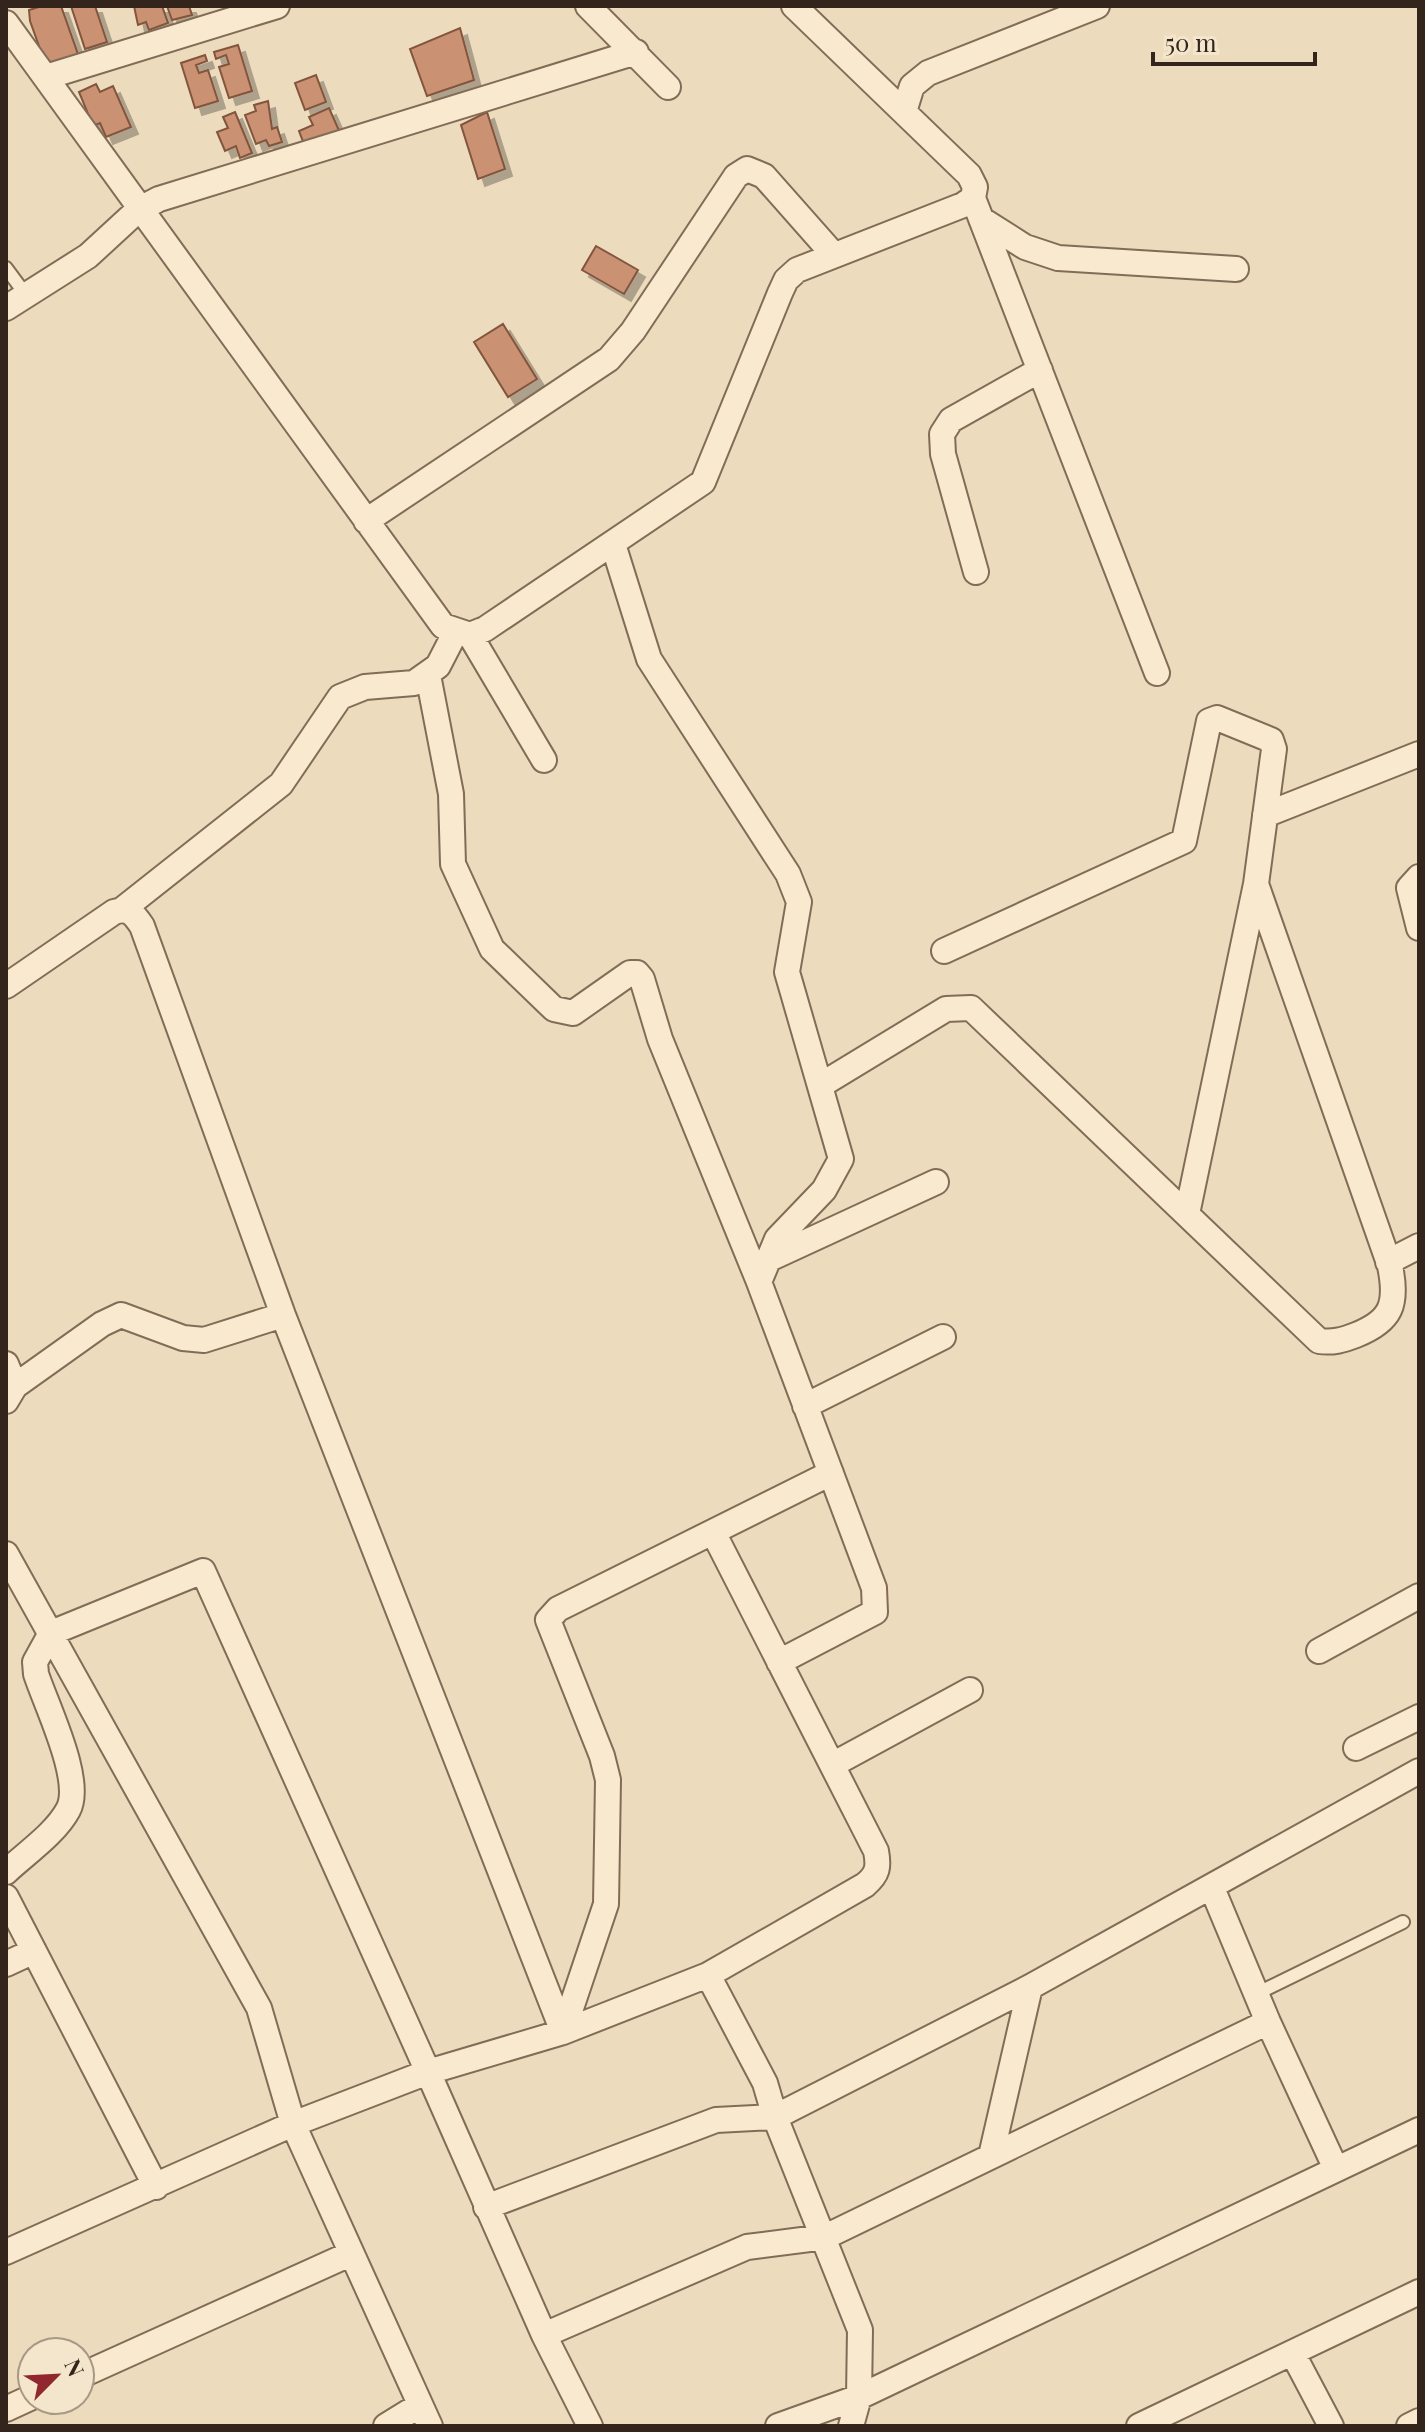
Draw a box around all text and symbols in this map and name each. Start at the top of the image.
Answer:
scale bar [1153,16,1315,66]
text: 50 m [1165,26,1217,58]
north arrow [16,2336,96,2416]
text: N [58,2354,92,2381]

